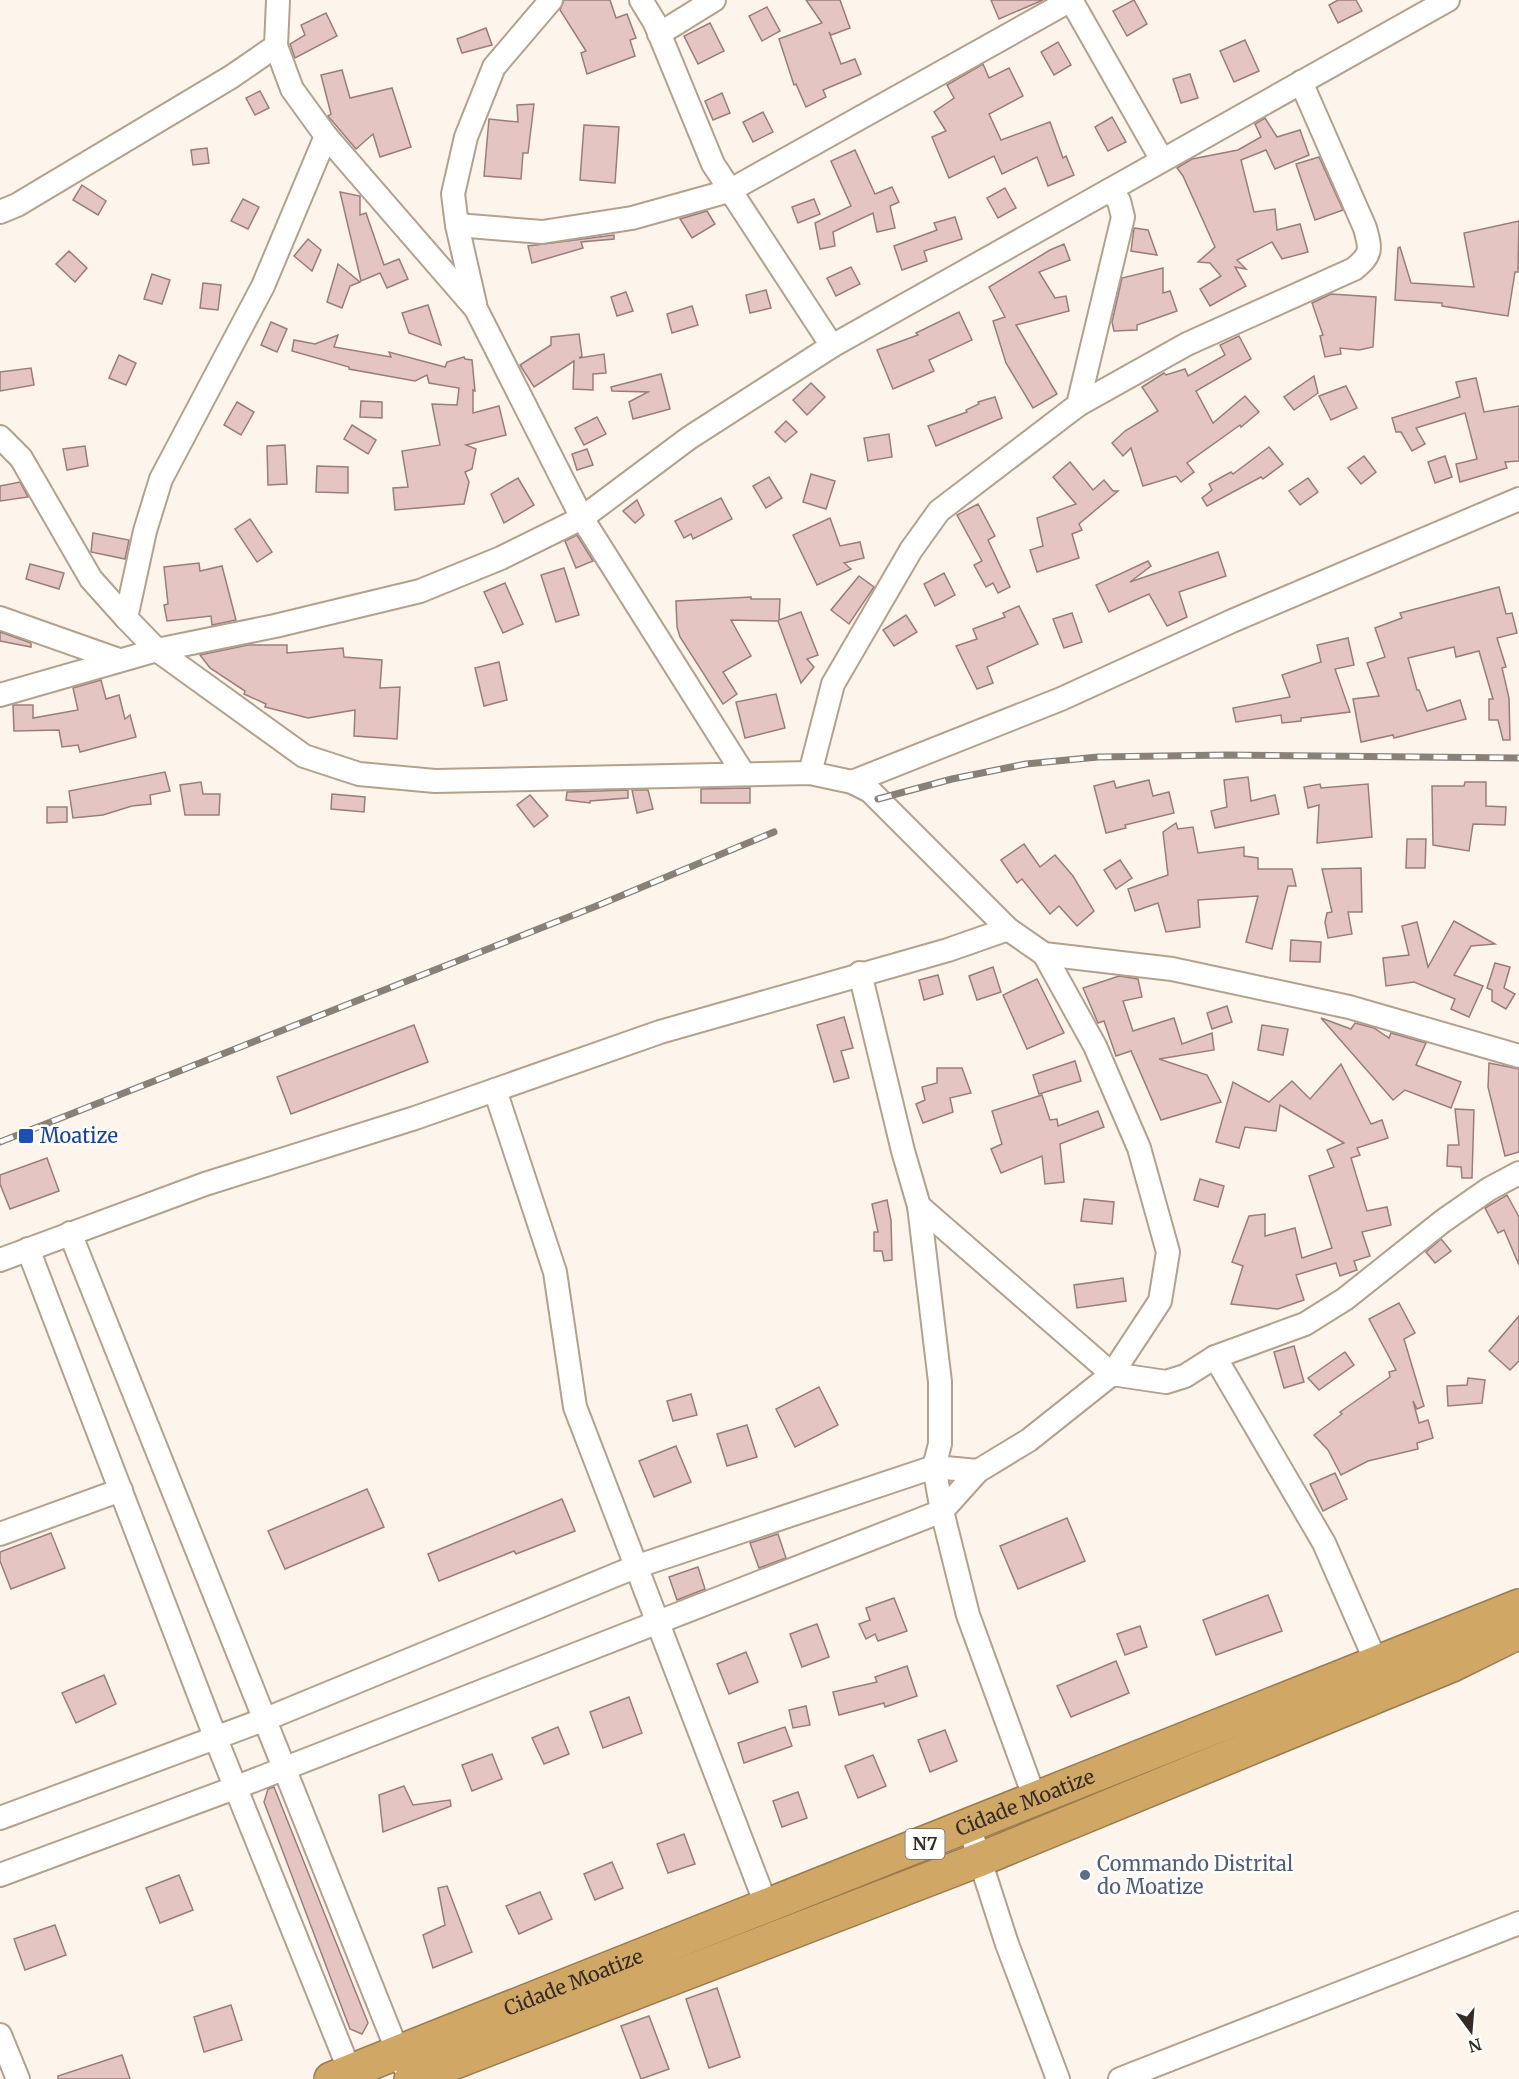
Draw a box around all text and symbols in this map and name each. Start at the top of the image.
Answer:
place label: Moatize [40,1123,118,1148]
marker: Moatize [17,1127,35,1145]
street label: Cidade Moatize [952,1763,1098,1841]
road number: N7 [906,1829,944,1859]
place label: Commando Distrital do Moatize [1097,1851,1293,1899]
marker: Commando Distrital do Moatize [1078,1868,1092,1882]
street label: Cidade Moatize [500,1943,647,2021]
north arrow [1441,2001,1501,2061]
text: N [1466,2034,1484,2057]

